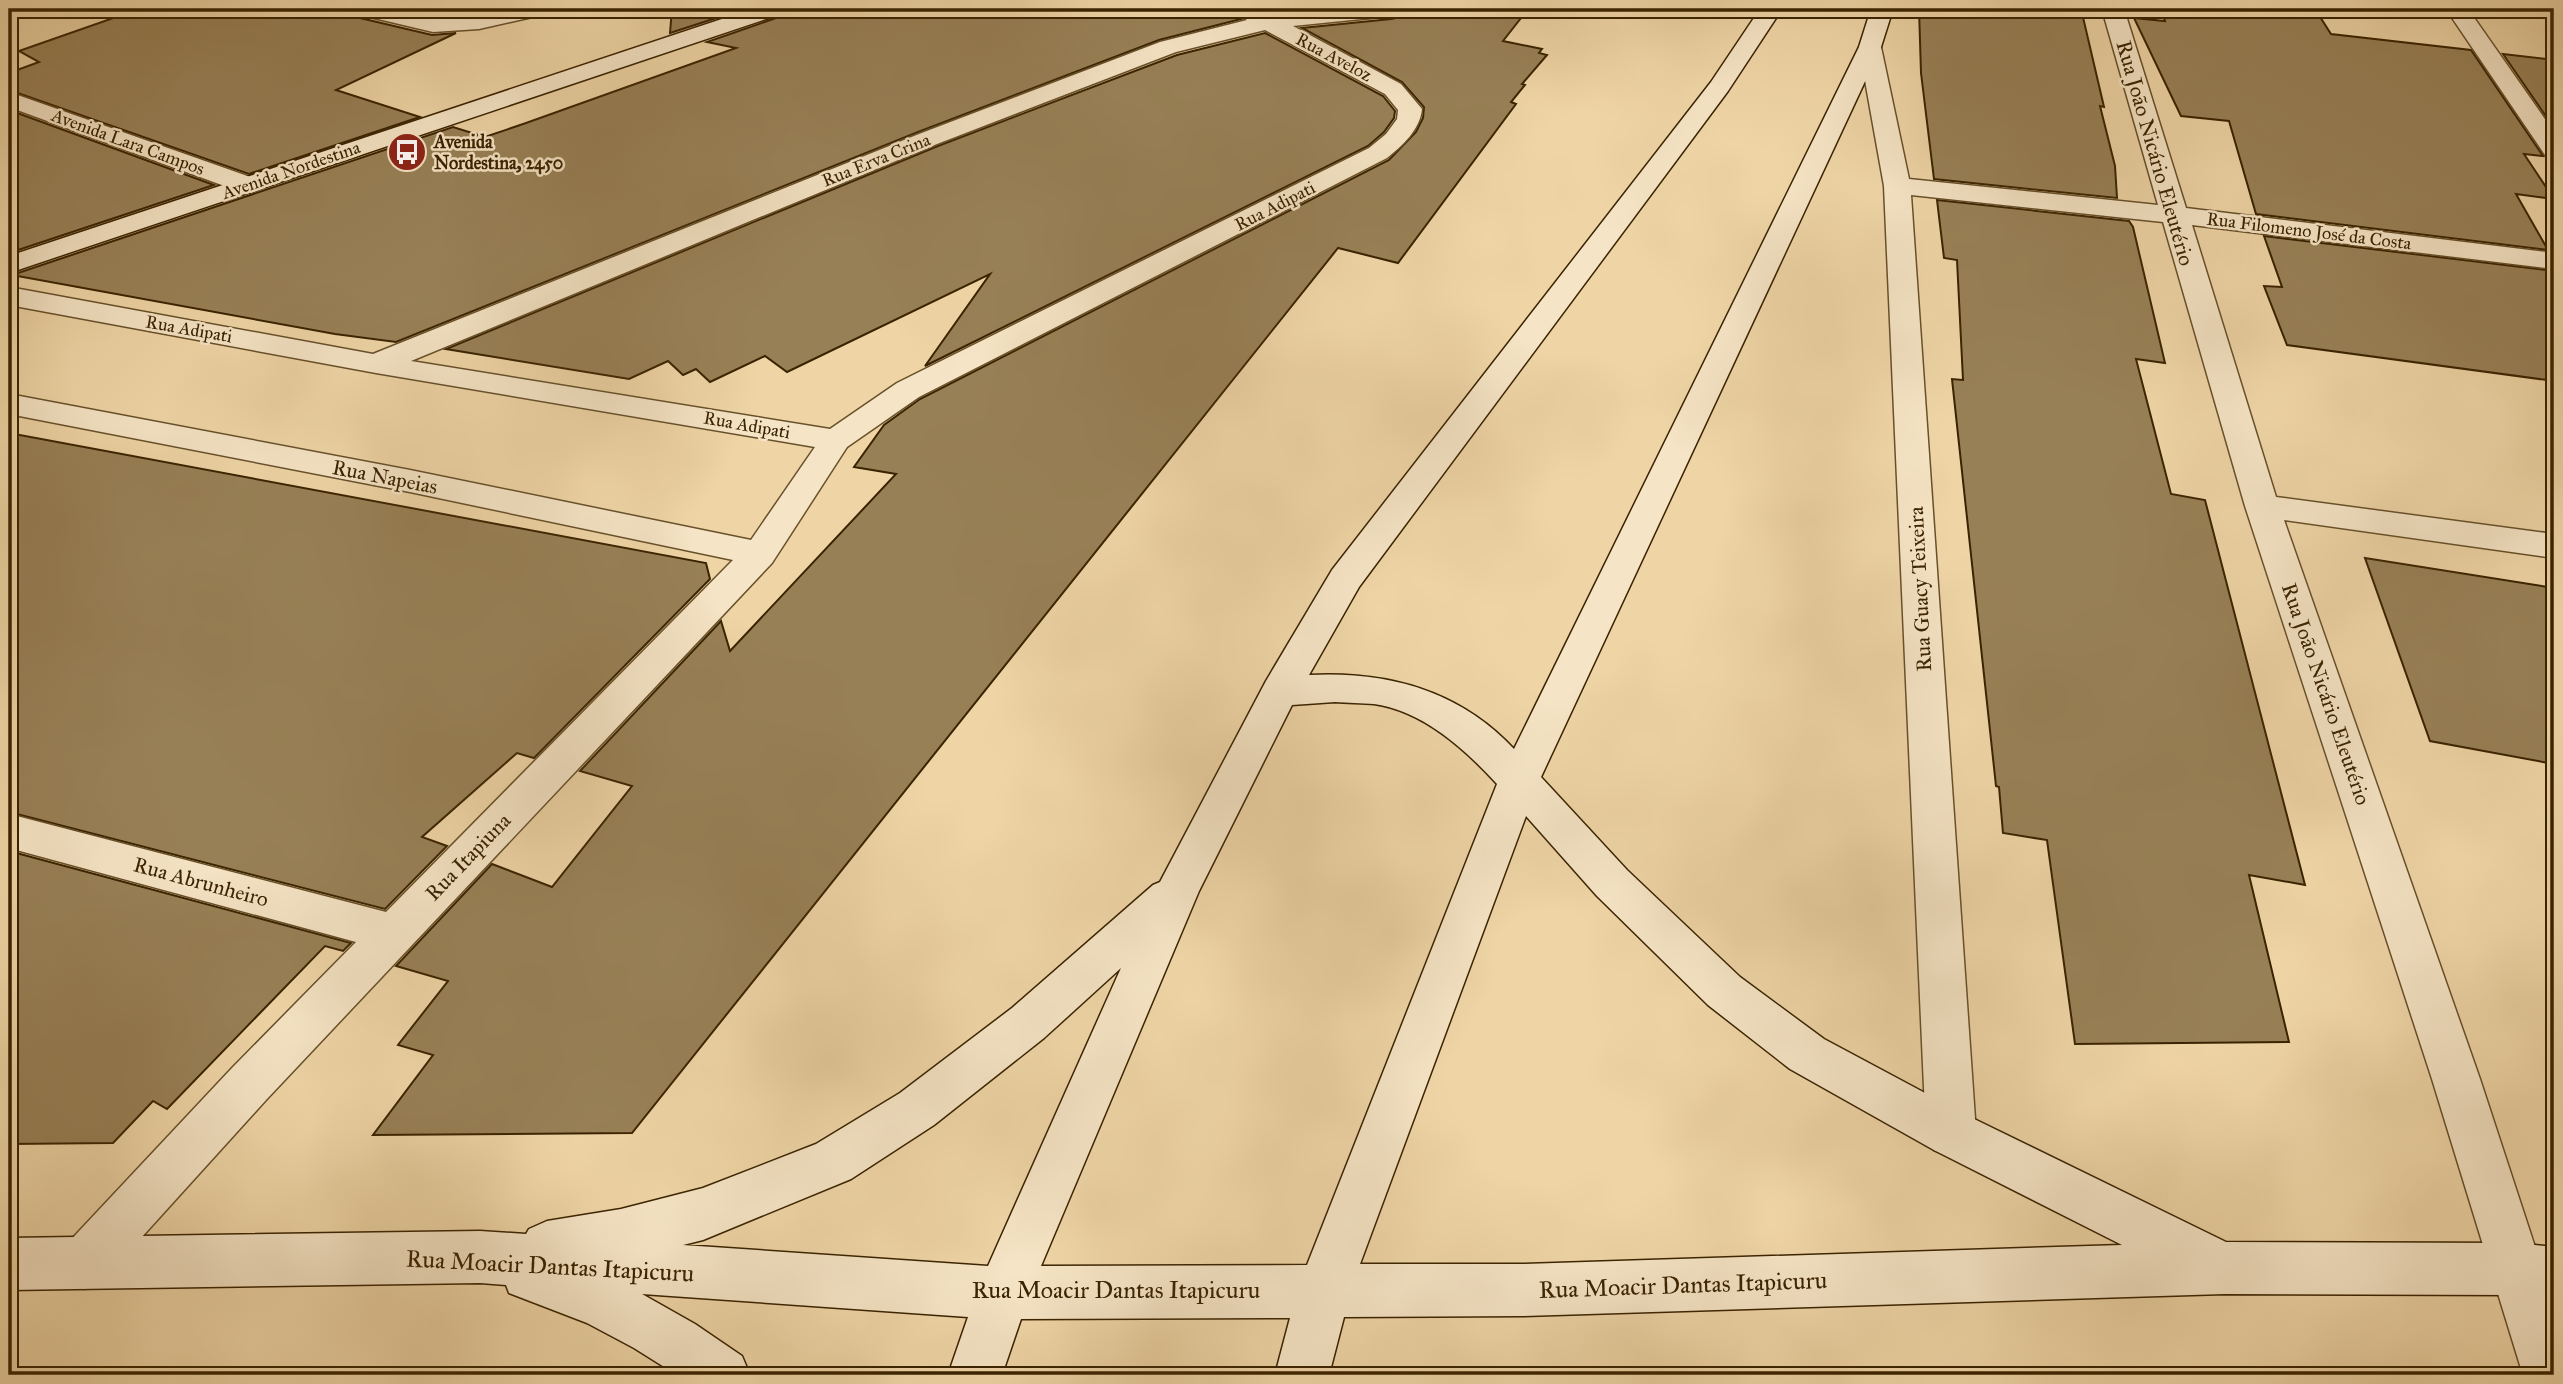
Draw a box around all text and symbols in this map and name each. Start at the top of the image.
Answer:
street label: Rua Aveloz [1292,28,1376,86]
street label: Rua João Nicário Eleutério [2110,37,2200,269]
street label: Avenida Lara Campos [47,104,208,180]
street label: Rua Erva Crina [819,128,934,192]
bus stop icon: Avenida Nordestina, 2450 [386,131,428,173]
place label: Avenida Nordestina, 2450 [433,131,563,175]
street label: Avenida Nordestina [218,136,363,204]
street label: Rua Adipati [1231,176,1319,236]
street label: Rua Filomeno José da Costa [2205,208,2413,256]
street label: Rua Adipati [144,311,234,347]
street label: Rua Adipati [702,407,792,443]
street label: Rua Napeias [330,454,440,500]
street label: Rua Guacy Teixeira [1903,506,1937,672]
street label: Rua João Nicário Eleutério [2276,580,2376,809]
street label: Rua Itapiuna [420,808,516,906]
street label: Rua Abrunheiro [131,852,272,913]
street label: Rua Moacir Dantas Itapicuru [405,1243,695,1289]
street label: Rua Moacir Dantas Itapicuru [1538,1265,1828,1305]
street label: Rua Moacir Dantas Itapicuru [972,1275,1261,1305]

